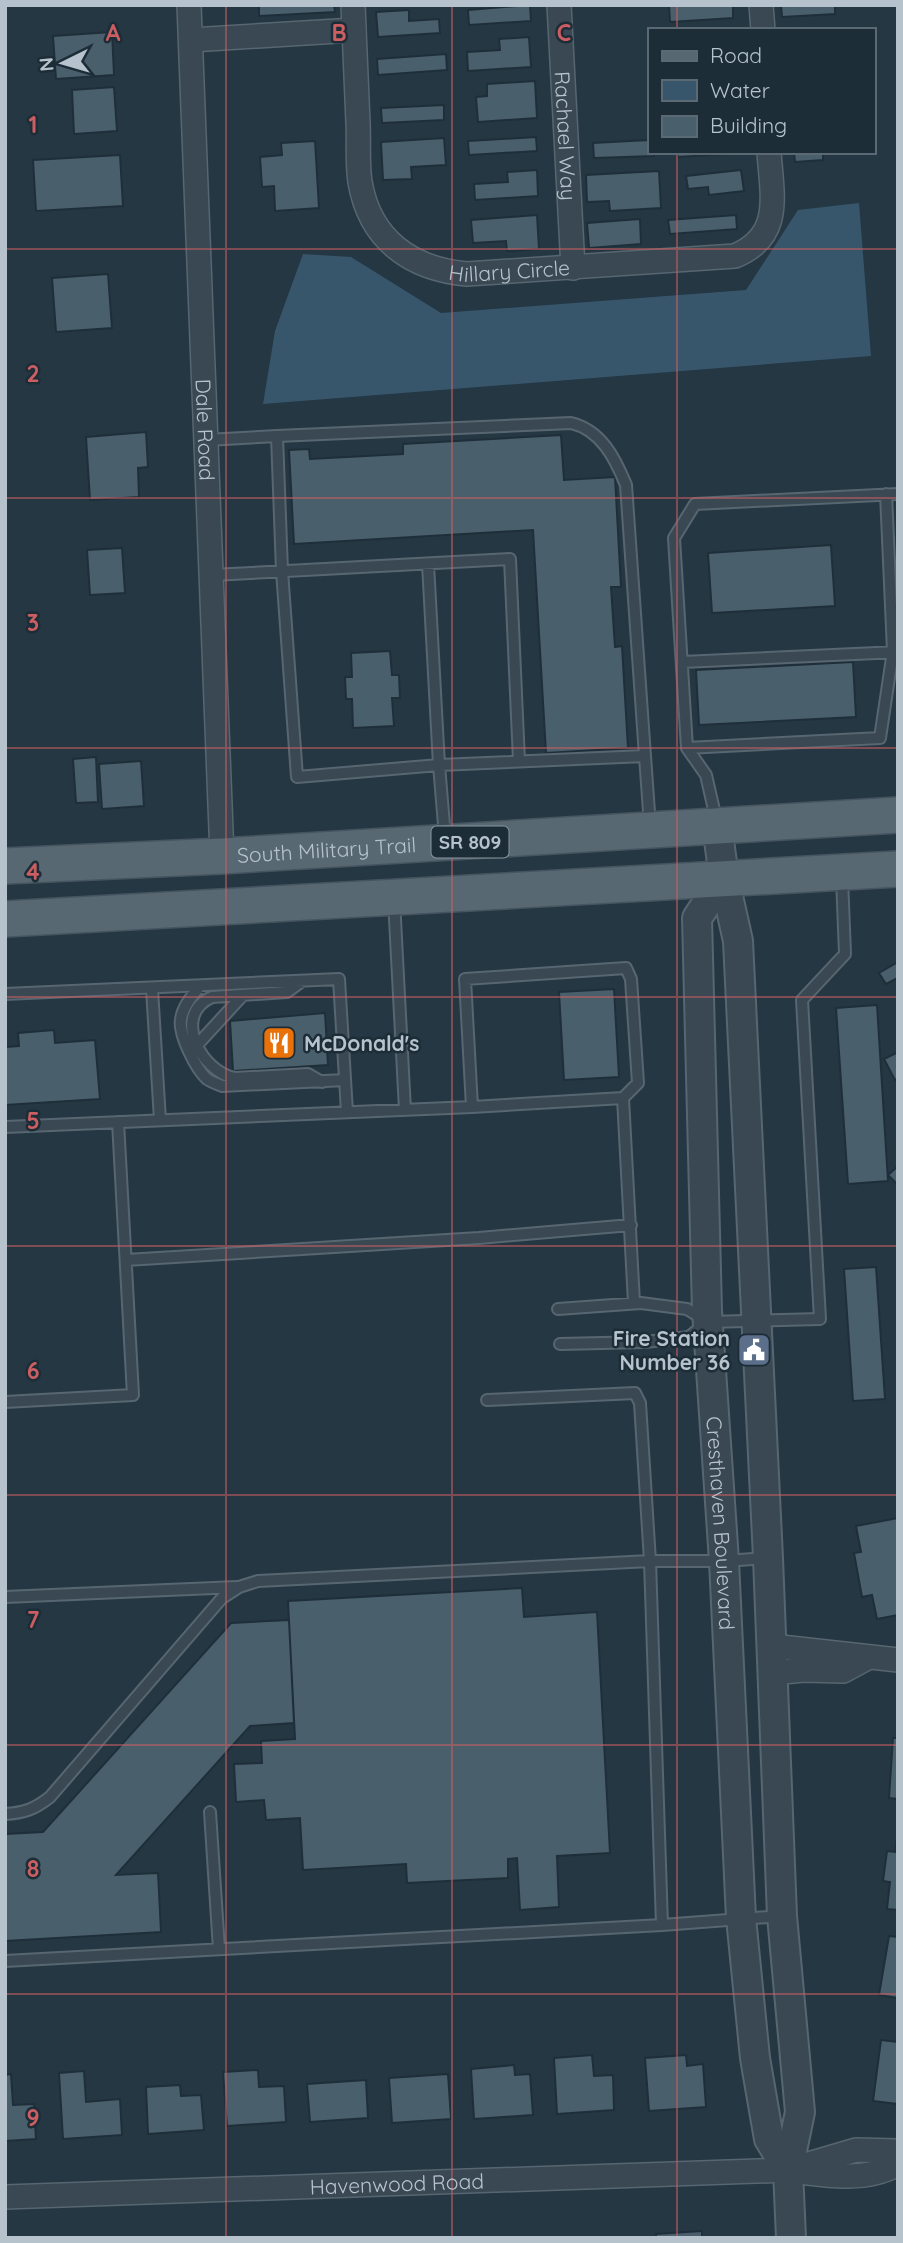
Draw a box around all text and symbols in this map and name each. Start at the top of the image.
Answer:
text: A [106,18,121,47]
text: B [331,18,347,47]
text: C [557,18,571,47]
north arrow [28,28,98,98]
legend [648,28,875,154]
text: Road [710,42,762,68]
text: N [34,56,59,72]
street label: Rachael Way [550,70,582,201]
text: Water [710,77,770,103]
text: 1 [29,110,37,139]
text: Building [710,112,787,138]
street label: Hillary Circle [447,254,571,287]
text: 2 [26,359,40,388]
street label: Dale Road [190,378,220,481]
text: 3 [27,608,39,637]
road number: SR 809 [432,827,508,858]
street label: South Military Trail [236,831,417,868]
text: 4 [26,857,40,886]
restaurant icon: McDonald's [260,1024,298,1062]
place label: McDonald's [304,1030,419,1056]
text: 5 [26,1106,40,1135]
place label: Fire Station Number 36 [613,1325,730,1375]
public building icon: Fire Station Number 36 [735,1331,773,1369]
text: 6 [27,1356,39,1385]
street label: Cresthaven Boulevard [701,1415,740,1631]
text: 7 [27,1605,40,1634]
text: 8 [27,1854,39,1883]
text: 9 [26,2103,40,2132]
street label: Havenwood Road [309,2167,484,2199]

